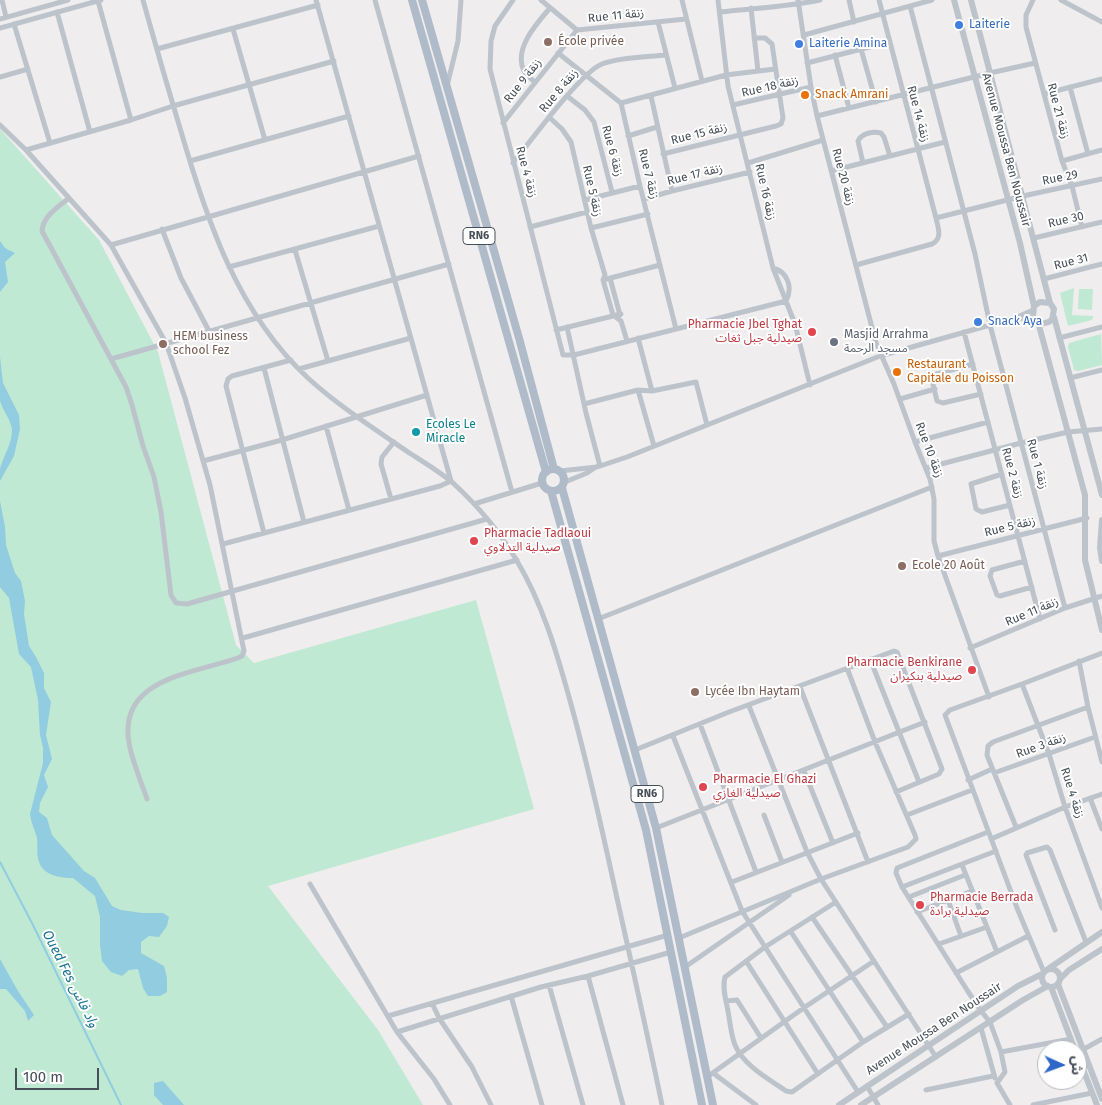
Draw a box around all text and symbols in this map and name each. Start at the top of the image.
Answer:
street label: Rue 11 زنقة [587,6,645,26]
place label: Laiterie [969,18,1010,32]
marker: Laiterie [953,19,965,31]
place label: École privée [558,35,624,49]
marker: École privée [542,36,554,48]
place label: Laiterie Amina [809,37,887,51]
marker: Laiterie Amina [793,38,805,50]
street label: Rue 9 زنقة [501,56,545,106]
street label: Rue 8 زنقة [537,66,581,116]
street label: Avenue Moussa Ben Noussair [979,71,1033,229]
street label: Rue 18 زنقة [740,73,800,101]
street label: Rue 21 زنقة [1044,82,1072,140]
street label: Rue 14 زنقة [904,84,932,144]
place label: Snack Amrani [815,88,888,102]
marker: Snack Amrani [799,89,811,101]
street label: Rue 15 زنقة [669,120,729,148]
street label: Rue 6 زنقة [598,124,626,178]
street label: Rue 4 زنقة [512,145,540,199]
street label: Rue 7 زنقة [635,147,661,201]
street label: Rue 20 زنقة [828,147,858,207]
street label: Rue 17 زنقة [666,161,724,189]
street label: Rue 16 زنقة [751,162,779,222]
street label: Rue 5 زنقة [579,164,605,218]
street label: Rue 29 [1041,167,1079,189]
street label: Rue 30 [1047,209,1085,231]
road number: RN6 [463,228,495,245]
street label: Rue 31 [1052,251,1090,273]
place label: Snack Aya [988,315,1042,329]
marker: Snack Aya [972,316,984,328]
place label: Pharmacie Jbel Tghat صيدلية جبل ثغات [688,318,802,346]
marker: Pharmacie Jbel Tghat صيدلية جبل ثغات [806,326,818,338]
place label: Masjid Arrahma مسجد الرحمة [844,328,929,356]
place label: HEM business school Fez [173,330,248,358]
marker: Masjid Arrahma مسجد الرحمة [828,336,840,348]
marker: HEM business school Fez [157,338,169,350]
place label: Restaurant Capitale du Poisson [907,358,1014,386]
marker: Restaurant Capitale du Poisson [891,366,903,378]
place label: Ecoles Le Miracle [426,418,476,446]
street label: Rue 10 زنقة [912,420,946,480]
marker: Ecoles Le Miracle [410,426,422,438]
street label: Rue 1 زنقة [1023,437,1051,491]
street label: Rue 2 زنقة [998,446,1026,500]
street label: Rue 5 زنقة [983,514,1037,540]
place label: Pharmacie Tadlaoui صيدلية التدلاوي [484,527,591,555]
marker: Pharmacie Tadlaoui صيدلية التدلاوي [468,535,480,547]
place label: Ecole 20 Août [912,559,985,573]
marker: Ecole 20 Août [896,560,908,572]
street label: Rue 11 زنقة [1003,594,1061,630]
place label: Pharmacie Benkirane صيدلية بنكيران [847,656,962,684]
marker: Pharmacie Benkirane صيدلية بنكيران [966,664,978,676]
place label: Lycée Ibn Haytam [705,685,800,699]
marker: Lycée Ibn Haytam [689,686,701,698]
street label: Rue 3 زنقة [1014,730,1068,762]
street label: Rue 4 زنقة [1057,766,1087,820]
place label: Pharmacie El Ghazi صيدلية الغازي [713,773,816,801]
marker: Pharmacie El Ghazi صيدلية الغازي [697,781,709,793]
road number: RN6 [631,786,663,802]
place label: Pharmacie Berrada صيدلية برادة [930,891,1033,919]
marker: Pharmacie Berrada صيدلية برادة [914,899,926,911]
water label: Oued Fes واد فاس [38,927,102,1031]
street label: Avenue Moussa Ben Noussair [864,980,1004,1078]
north arrow [1037,1040,1087,1090]
text: ش [1068,1056,1085,1075]
scale bar [18,1058,101,1090]
text: 100 m [23,1068,63,1086]

